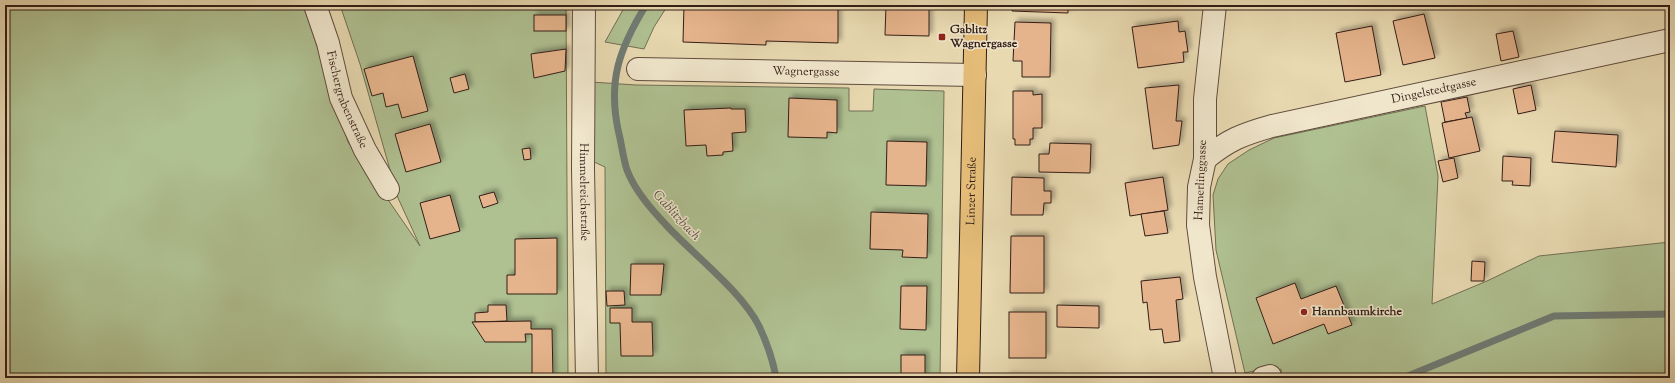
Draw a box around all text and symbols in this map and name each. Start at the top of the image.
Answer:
place label: Gablitz Wagnergasse [949,21,1018,53]
marker: Gablitz Wagnergasse [937,32,947,42]
street label: Fischergrabenstraße [321,49,372,152]
street label: Wagnergasse [772,62,840,82]
street label: Dingelstedtgasse [1390,73,1478,109]
street label: Hamerlinggasse [1190,139,1212,221]
street label: Himmelreichstraße [574,143,593,242]
street label: Linzer Straße [962,156,982,225]
water label: Gablitzbach [648,187,704,246]
place label: Hannbaumkirche [1311,303,1403,321]
marker: Hannbaumkirche [1299,307,1309,317]

